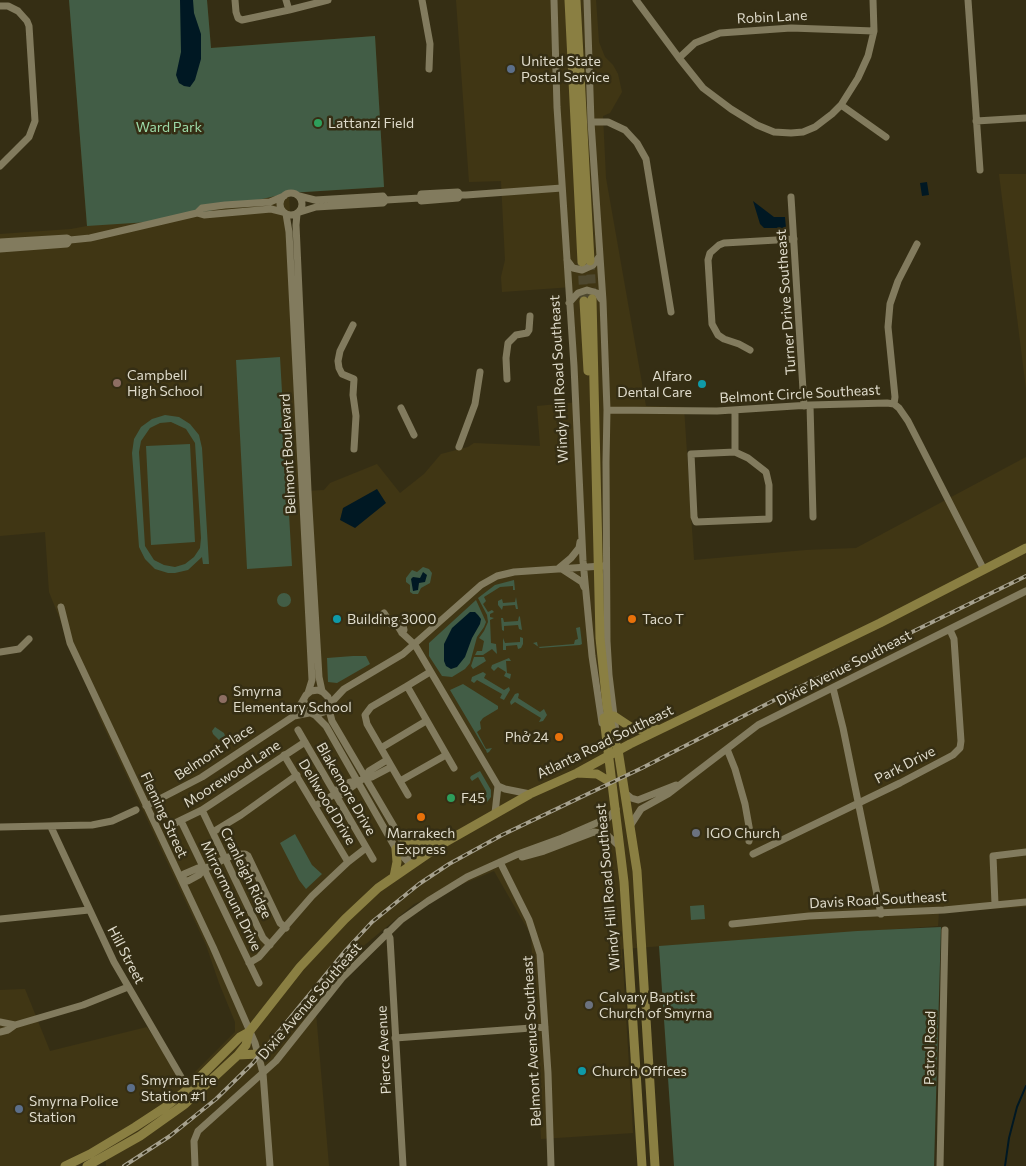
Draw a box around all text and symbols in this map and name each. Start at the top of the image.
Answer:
street label: Robin Lane [736,7,808,27]
place label: United State Postal Service [521,53,610,85]
marker: United State Postal Service [505,63,517,75]
place label: Lattanzi Field [328,115,414,131]
marker: Lattanzi Field [312,117,324,129]
park label: Ward Park [136,119,202,135]
street label: Turner Drive Southeast [773,228,799,376]
street label: Windy Hill Road Southeast [546,295,572,463]
place label: Campbell High School [127,367,203,400]
place label: Alfaro Dental Care [617,368,692,401]
marker: Campbell High School [111,377,123,389]
marker: Alfaro Dental Care [696,378,708,390]
street label: Belmont Circle Southeast [719,381,881,407]
street label: Belmont Boulevard [276,393,300,515]
place label: Building 3000 [347,611,436,627]
place label: Taco T [642,611,684,627]
marker: Building 3000 [331,613,343,625]
marker: Taco T [626,613,638,625]
street label: Dixie Avenue Southeast [774,627,914,709]
place label: Smyrna Elementary School [233,683,352,716]
marker: Smyrna Elementary School [217,693,229,705]
street label: Atlanta Road Southeast [534,702,676,782]
street label: Belmont Place [171,720,257,784]
place label: Phở 24 [505,729,549,745]
marker: Phở 24 [553,731,565,743]
street label: Moorewood Lane [181,736,283,812]
street label: Blakemore Drive [313,740,379,838]
street label: Park Drive [872,743,938,787]
street label: Dellwood Drive [295,756,359,848]
street label: Fleming Street [137,769,191,861]
place label: F45 [461,790,485,806]
marker: F45 [445,792,457,804]
street label: Windy Hill Road Southeast [592,803,624,971]
marker: Marrakech Express [415,811,427,823]
street label: Cranleigh Ridge [217,825,275,921]
place label: Marrakech Express [387,825,455,858]
place label: IGO Church [706,825,780,841]
marker: IGO Church [690,827,702,839]
street label: Mirrormount Drive [197,838,265,954]
street label: Davis Road Southeast [809,888,947,912]
street label: Hill Street [104,923,148,987]
street label: Dixie Avenue Southeast [255,939,365,1063]
street label: Belmont Avenue Southeast [519,955,545,1127]
place label: Calvary Baptist Church of Smyrna [599,989,712,1022]
marker: Calvary Baptist Church of Smyrna [583,999,595,1011]
street label: Pierce Avenue [373,1005,395,1095]
street label: Patrol Road [921,1011,939,1085]
place label: Church Offices [592,1063,687,1079]
marker: Church Offices [576,1065,588,1077]
place label: Smyrna Fire Station #1 [141,1072,216,1104]
marker: Smyrna Fire Station #1 [125,1082,137,1094]
place label: Smyrna Police Station [29,1093,119,1126]
marker: Smyrna Police Station [13,1103,25,1115]

